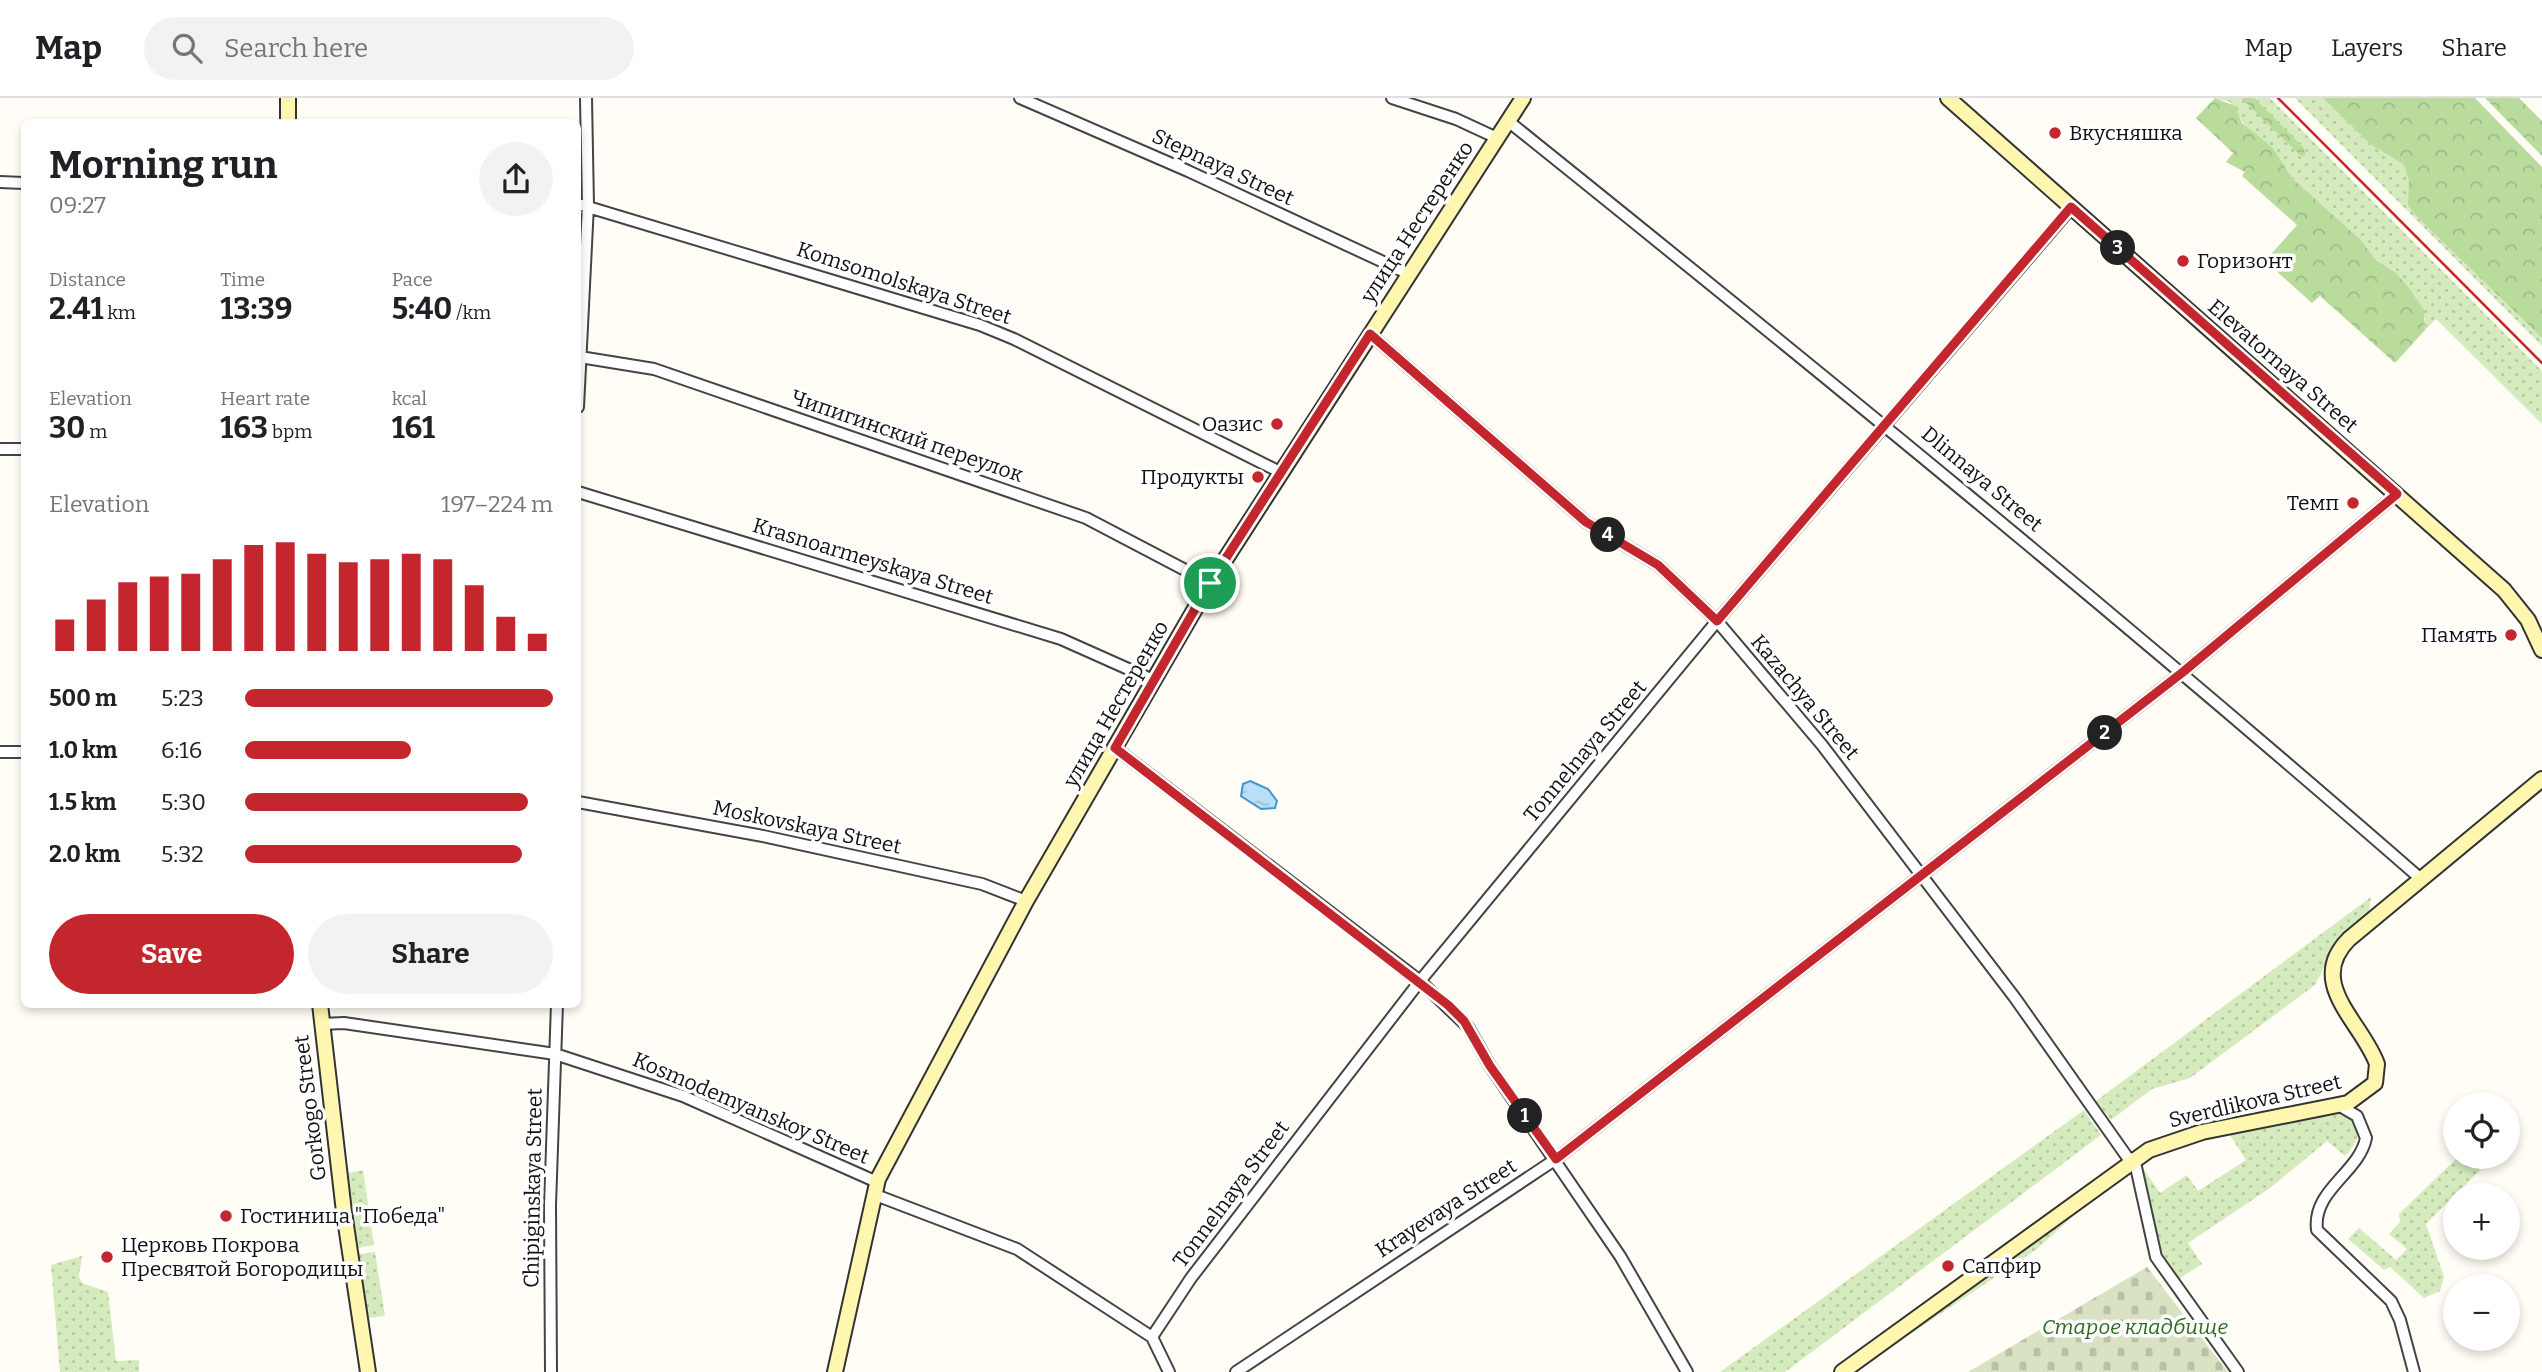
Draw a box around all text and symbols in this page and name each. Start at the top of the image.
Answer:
search box [144,17,634,80]
text: Map [35,28,102,68]
icon: search [168,29,206,67]
text: Search here [224,33,368,64]
text: Map [2245,34,2293,62]
text: Layers [2331,34,2403,62]
text: Share [2441,34,2507,62]
place label: Вкусняшка [2069,120,2183,146]
street label: Stepnaya Street [1148,123,1298,211]
marker: Вкусняшка [2047,125,2063,141]
street label: улица Нестеренко [1354,136,1479,309]
text: Morning run [49,142,277,188]
button: share [479,142,553,216]
text: 09:27 [49,191,106,219]
pin: 3 [2100,230,2136,266]
street label: Komsomolskaya Street [793,236,1015,330]
text: 3 [2112,236,2123,259]
place label: Горизонт [2197,248,2293,274]
marker: Горизонт [2175,253,2191,269]
text: Distance [49,268,126,291]
text: Time [220,268,265,291]
text: Pace [392,268,433,291]
text: 2.41 [49,291,104,327]
text: 13:39 [220,291,293,327]
text: 5:40 [392,291,452,327]
street label: Elevatornaya Street [2203,294,2364,439]
text: km [104,301,136,324]
text: /km [452,301,491,324]
street label: Чипигинский переулок [787,384,1027,488]
text: Elevation [49,387,132,410]
text: Heart rate [220,387,310,410]
text: kcal [392,387,427,410]
text: 30 [49,410,85,446]
text: 163 [220,410,268,446]
text: 161 [392,410,435,446]
place label: Оазис [1202,411,1263,437]
marker: Оазис [1269,416,1285,432]
text: m [85,420,107,443]
text: bpm [268,420,312,443]
street label: Dlinnaya Street [1916,421,2048,538]
place label: Продукты [1140,464,1244,490]
marker: Продукты [1250,469,1266,485]
text: Elevation [49,490,149,518]
text: 197–224 m [441,490,553,518]
place label: Темп [2287,490,2339,516]
marker: Темп [2345,495,2361,511]
street label: Krasnoarmeyskaya Street [750,512,997,610]
pin: 4 [1590,518,1626,552]
text: 4 [1602,523,1613,546]
pin [1180,553,1240,613]
icon: arrive [1191,564,1229,602]
street label: улица Нестеренко [1057,616,1174,793]
place label: Память [2421,622,2497,648]
marker: Память [2503,627,2519,643]
street label: Kazachya Street [1745,629,1865,765]
street label: Tonnelnaya Street [1518,674,1652,827]
text: 500 m [49,684,117,712]
text: 5:23 [161,684,204,712]
pin: 2 [2088,716,2122,750]
text: 2 [2099,721,2110,744]
text: 1.0 km [49,736,118,764]
text: 6:16 [161,736,202,764]
text: 1.5 km [49,788,116,816]
text: 5:30 [161,788,206,816]
street label: Moskovskaya Street [711,794,904,860]
text: 2.0 km [49,840,120,868]
text: 5:32 [161,840,204,868]
button: Save [49,914,294,994]
button: Share [308,914,553,994]
street label: Gorkogo Street [288,1033,332,1182]
street label: Kosmodemyanskoy Street [629,1046,874,1170]
street label: Sverdlikova Street [2166,1068,2344,1133]
street label: Chipiginskaya Street [518,1087,548,1288]
map controls [2443,1092,2520,1351]
button: locate [2443,1092,2520,1169]
pin: 1 [1508,1098,1542,1134]
text: 1 [1520,1104,1529,1127]
street label: Tonnelnaya Street [1167,1115,1295,1273]
street label: Krayevaya Street [1371,1153,1522,1263]
button: + [2443,1183,2520,1260]
place label: Гостиница "Победа" [240,1203,445,1229]
marker: Гостиница "Победа" [218,1208,234,1224]
place label: Церковь Покрова Пресвятой Богородицы [121,1232,363,1282]
marker: Церковь Покрова Пресвятой Богородицы [99,1249,115,1265]
place label: Сапфир [1962,1253,2042,1279]
marker: Сапфир [1940,1258,1956,1274]
button: − [2443,1274,2520,1351]
park label: Старое кладбище [2042,1314,2228,1340]

